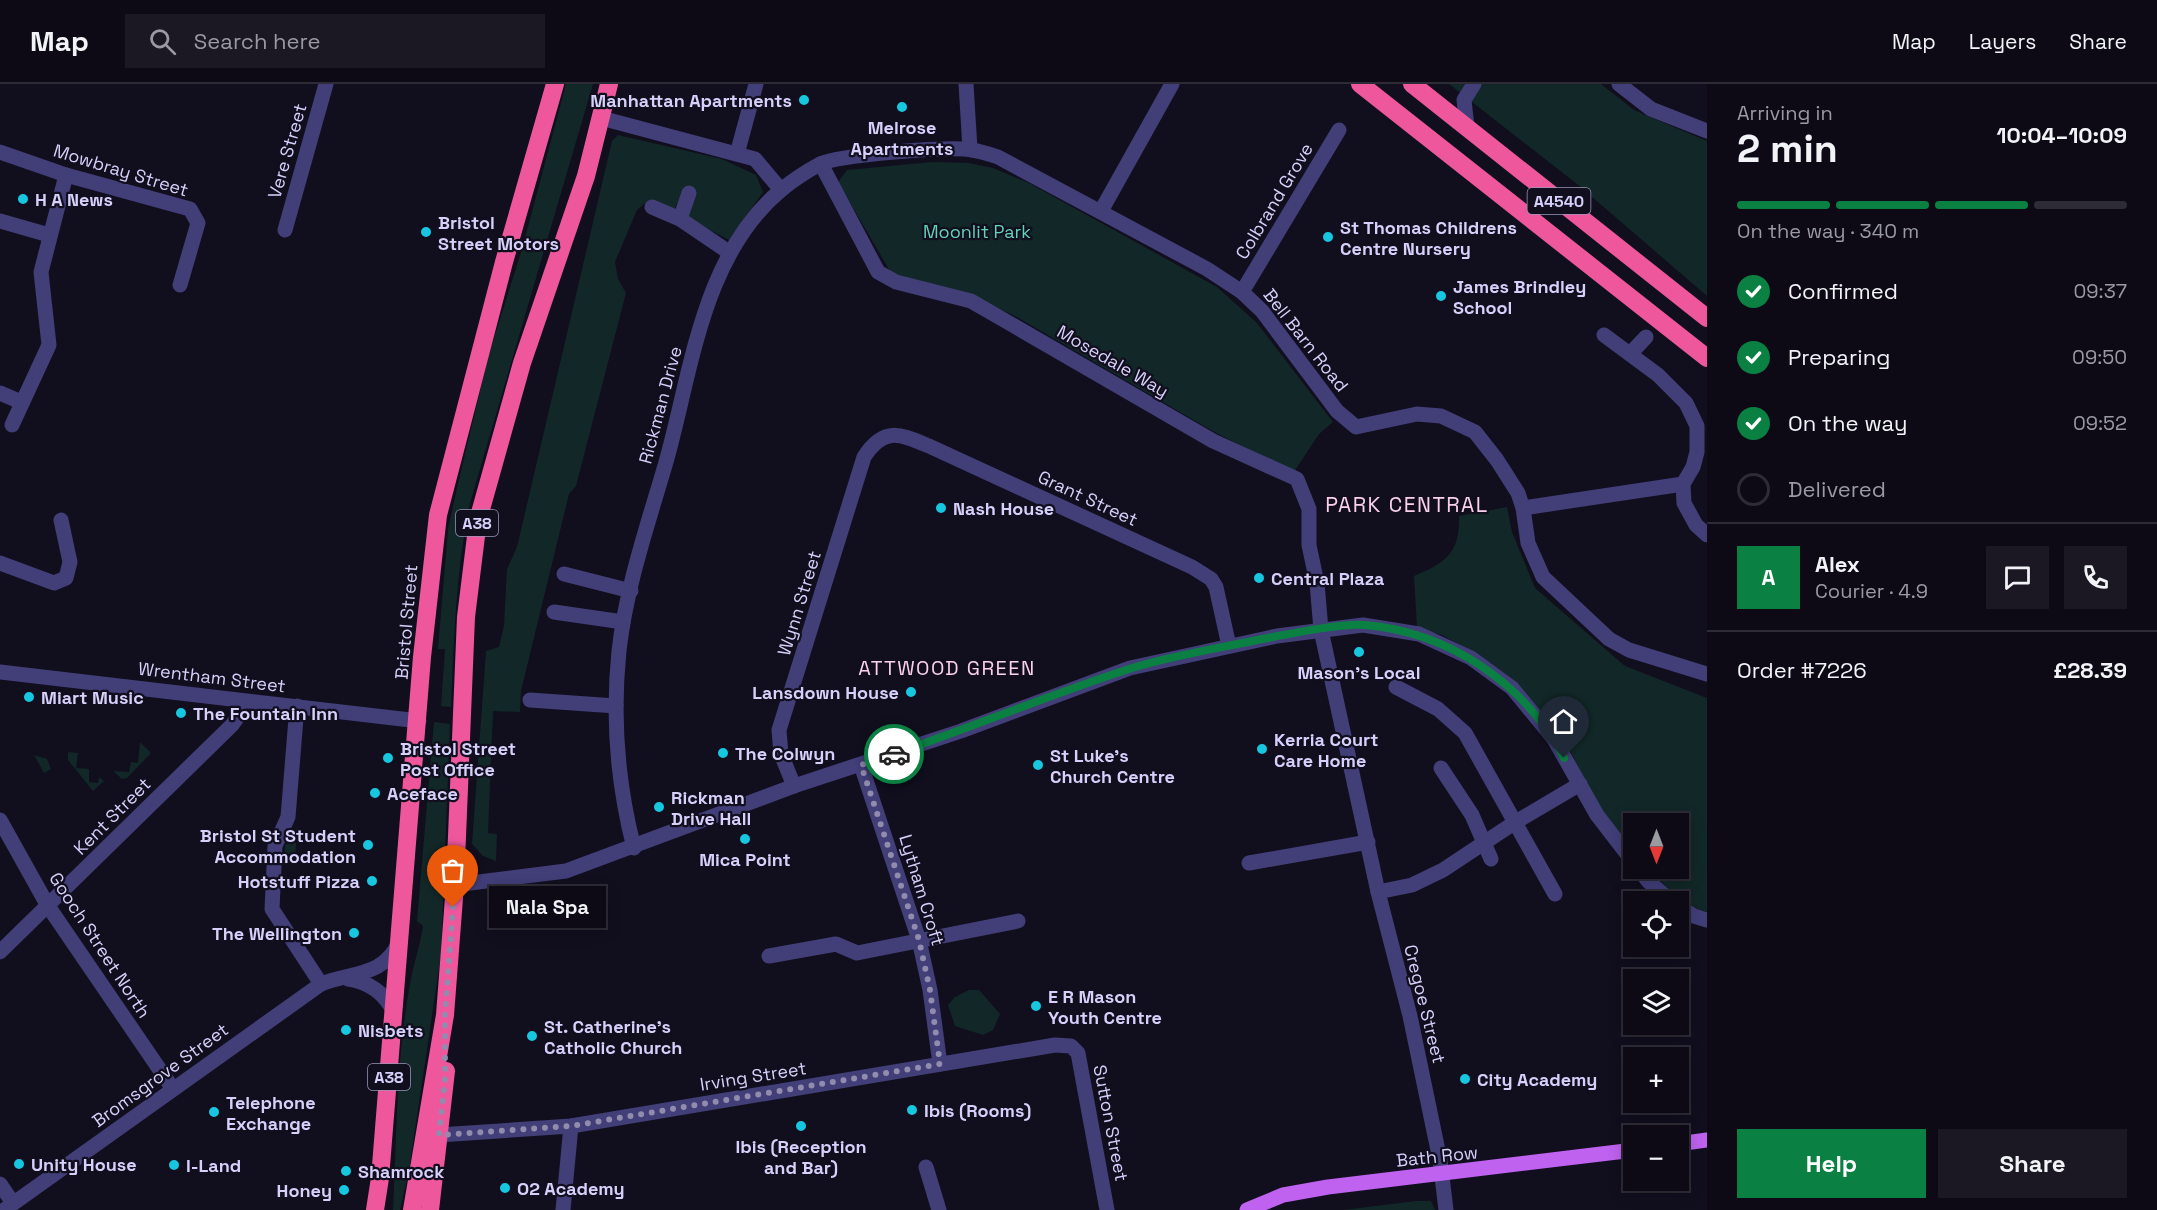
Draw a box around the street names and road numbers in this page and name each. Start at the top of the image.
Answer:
street label: Vere Street [262,101,312,201]
street label: Mowbray Street [51,139,191,201]
street label: Colbrand Grove [1230,139,1318,263]
road number: A4540 [1528,188,1590,214]
street label: Bell Barn Road [1258,284,1354,396]
street label: Mosedale Way [1053,320,1173,402]
street label: Rickman Drive [633,344,687,466]
street label: Grant Street [1034,465,1142,531]
road number: A38 [456,510,498,536]
street label: Wynn Street [772,548,826,658]
street label: Bristol Street [390,563,422,681]
street label: Wrentham Street [137,657,287,697]
street label: Kent Street [69,773,155,859]
street label: Lytham Croft [894,832,950,948]
street label: Gooch Street North [44,868,156,1022]
street label: Cregoe Street [1399,942,1451,1066]
street label: Bromsgrove Street [87,1018,233,1132]
street label: Irving Street [698,1056,808,1096]
street label: Sutton Street [1088,1063,1134,1183]
road number: A38 [368,1064,410,1090]
street label: Bath Row [1395,1140,1479,1172]

